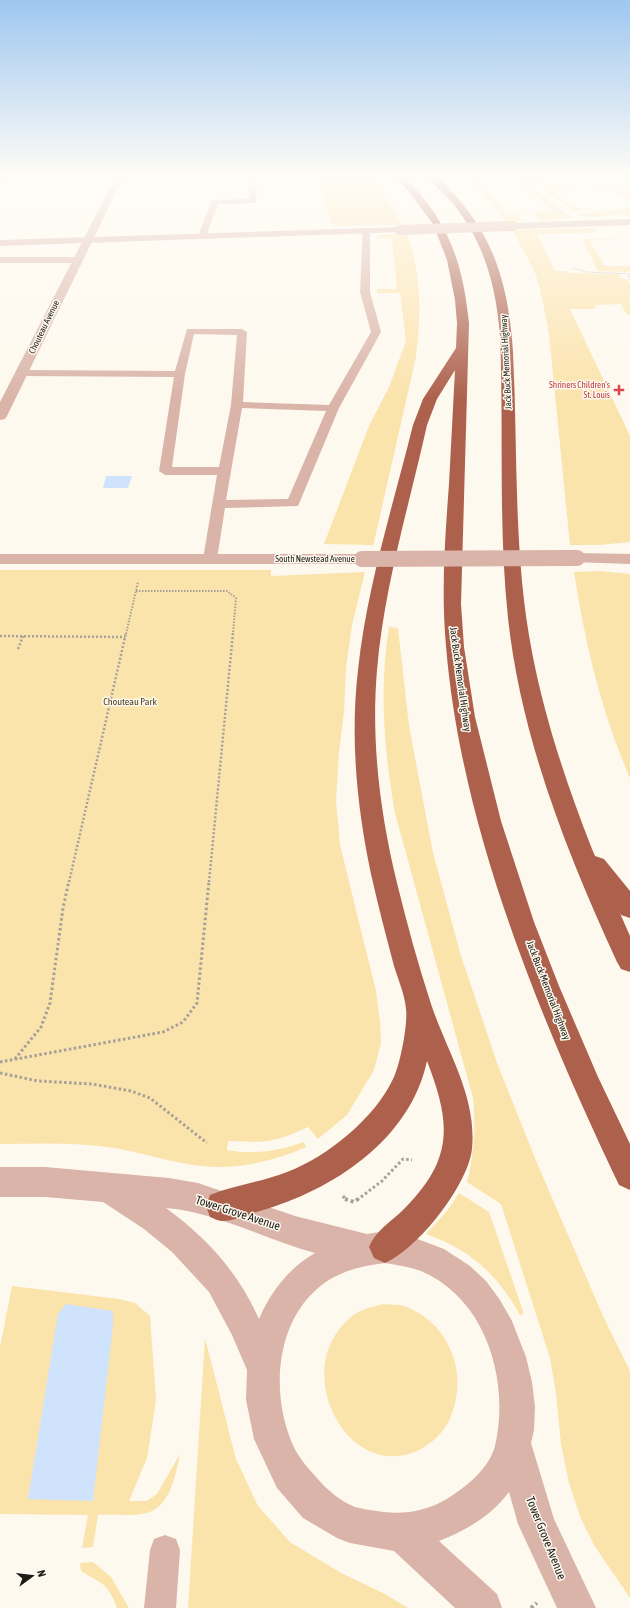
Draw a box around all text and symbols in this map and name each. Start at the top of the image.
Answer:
street label: Chouteau Avenue [27,299,61,355]
street label: Jack Buck Memorial Highway [499,314,513,410]
place label: Shriners Children's St. Louis [549,380,610,400]
marker: Shriners Children's St. Louis [613,384,625,396]
street label: South Newstead Avenue [275,554,355,564]
street label: Jack Buck Memorial Highway [448,626,473,732]
park label: Chouteau Park [103,696,157,707]
street label: Jack Buck Memorial Highway [525,939,573,1041]
street label: Tower Grove Avenue [194,1193,282,1233]
street label: Tower Grove Avenue [523,1494,569,1582]
north arrow [12,1556,52,1596]
text: N [35,1569,48,1578]

